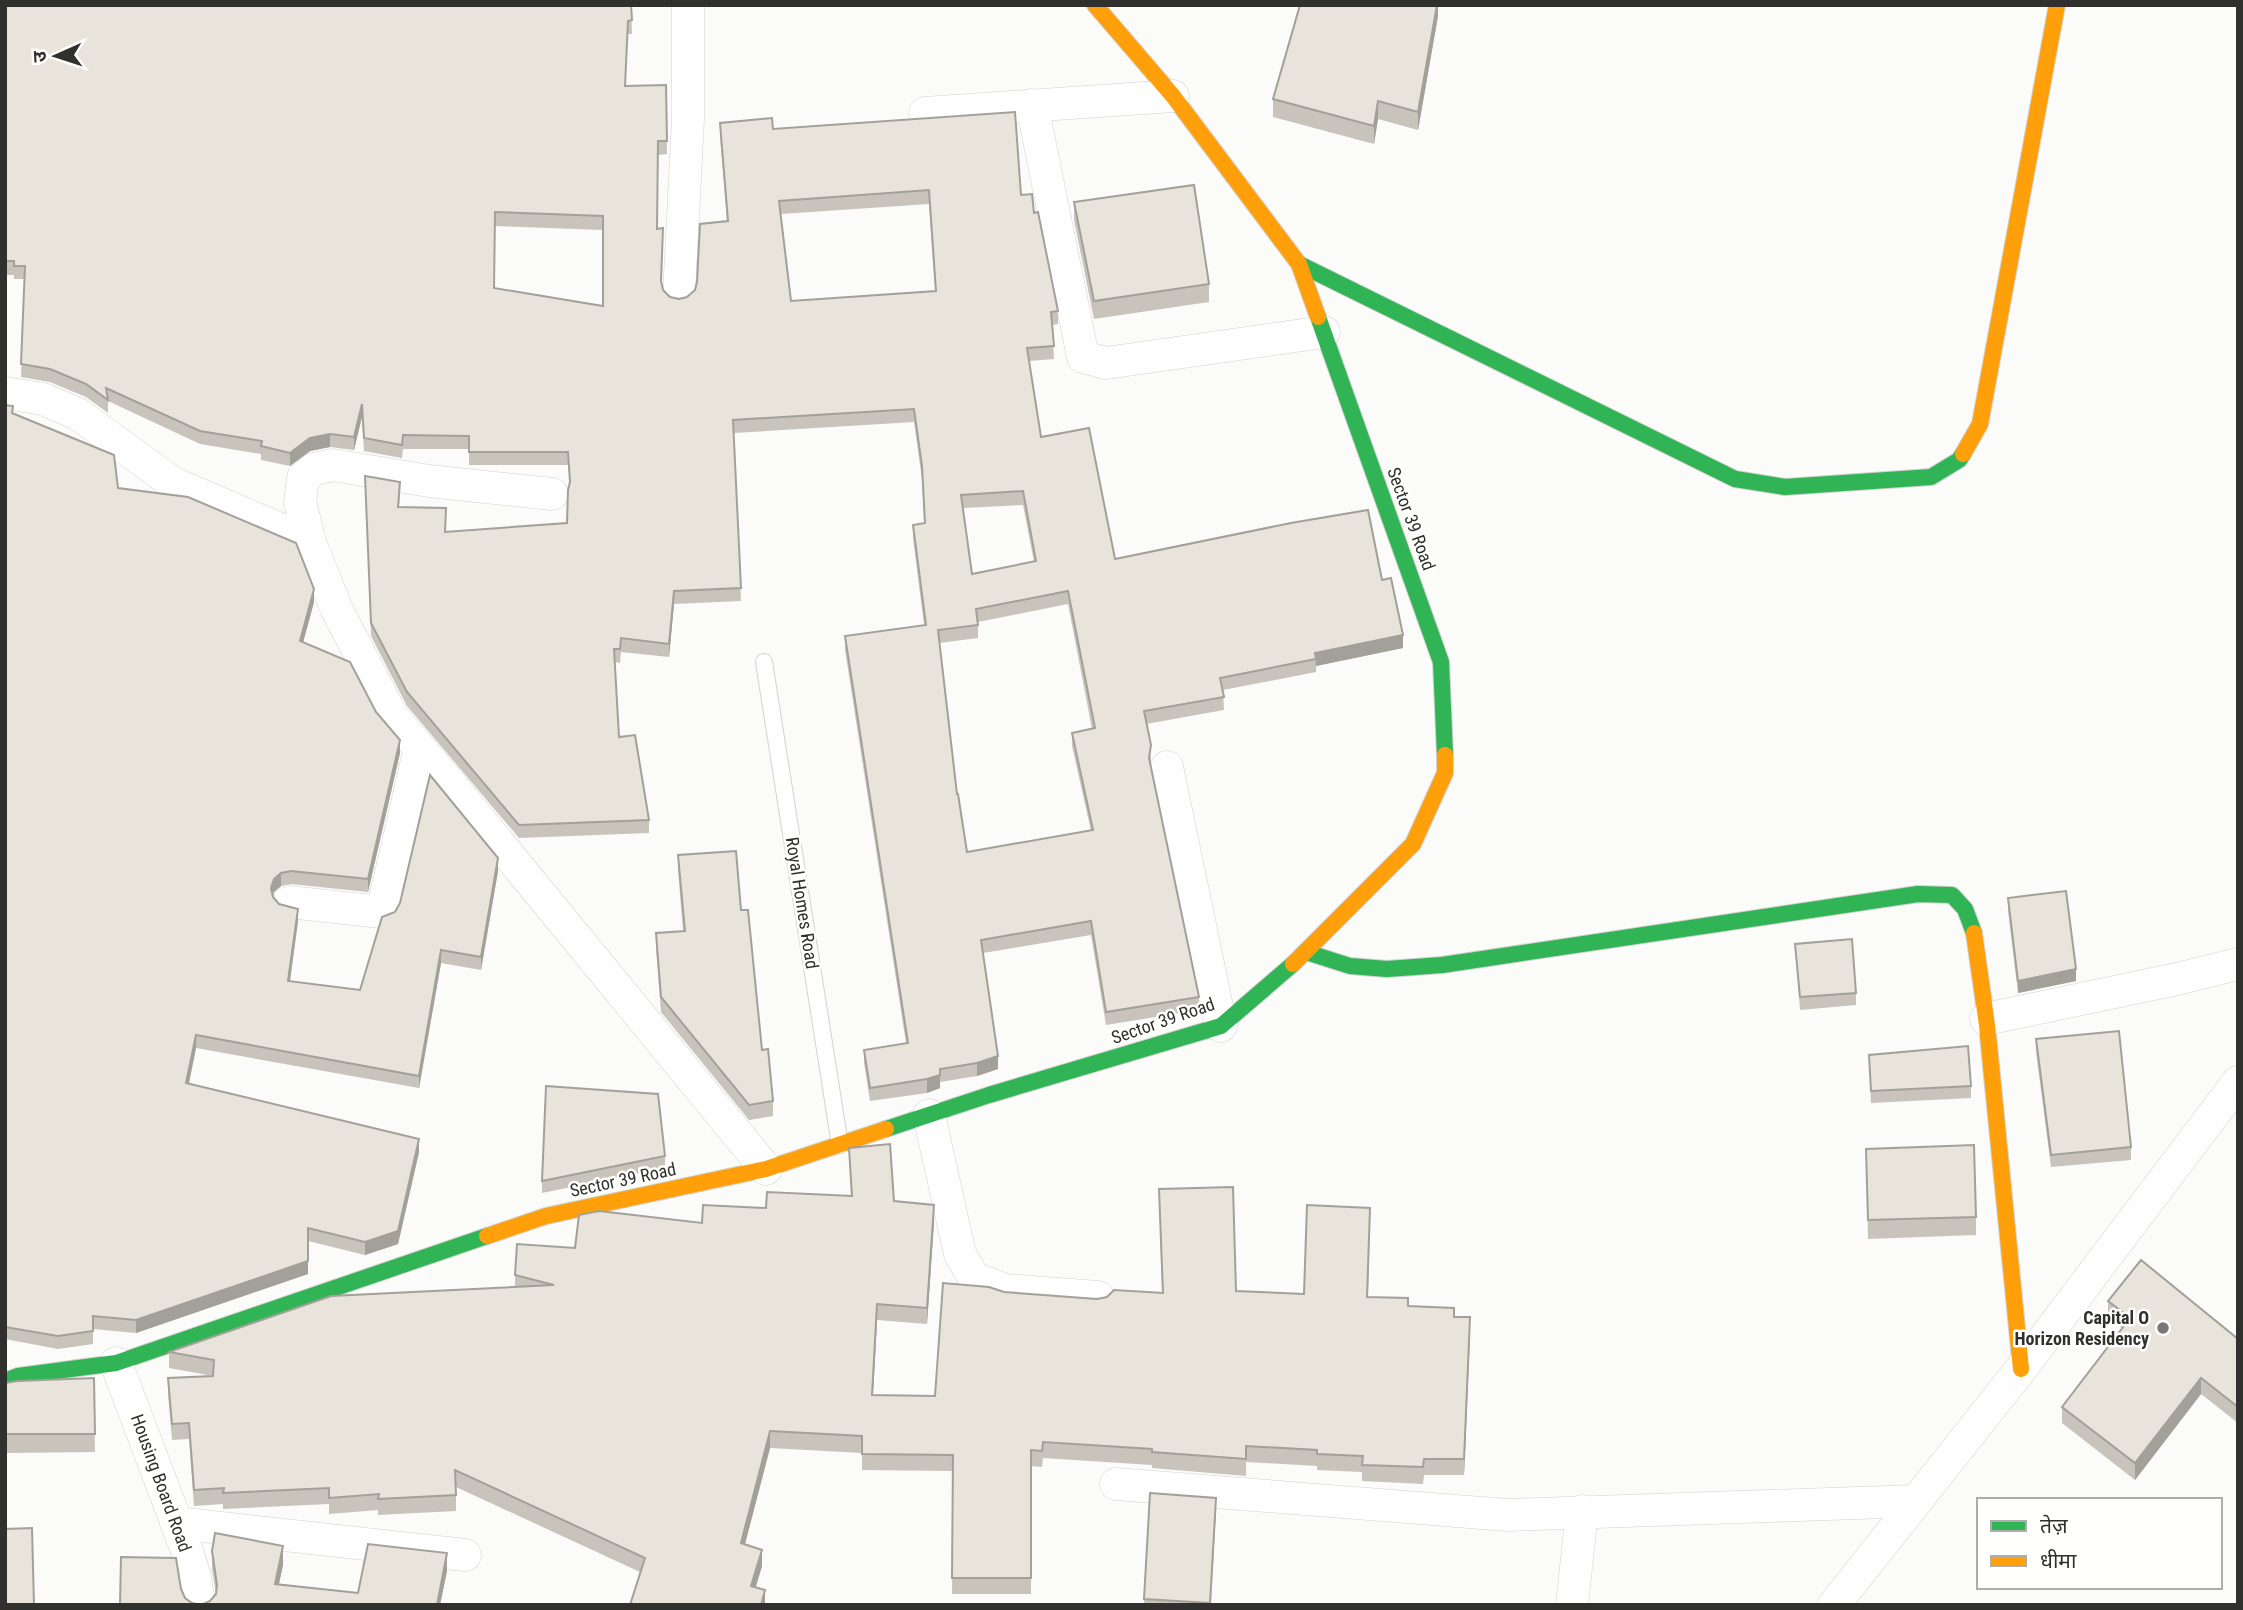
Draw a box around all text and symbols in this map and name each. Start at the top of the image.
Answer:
north arrow [21,21,91,91]
text: उ [28,50,51,63]
street label: Sector 39 Road [1383,465,1440,573]
street label: Royal Homes Road [782,835,823,970]
street label: Sector 39 Road [1108,993,1217,1048]
street label: Sector 39 Road [568,1158,678,1201]
place label: Capital O Horizon Residency [2015,1307,2149,1349]
marker: Capital O Horizon Residency [2155,1320,2171,1336]
street label: Housing Board Road [127,1411,196,1555]
legend [1977,1498,2222,1589]
text: तेज़ [2040,1514,2068,1538]
text: धीमा [2040,1549,2077,1573]

